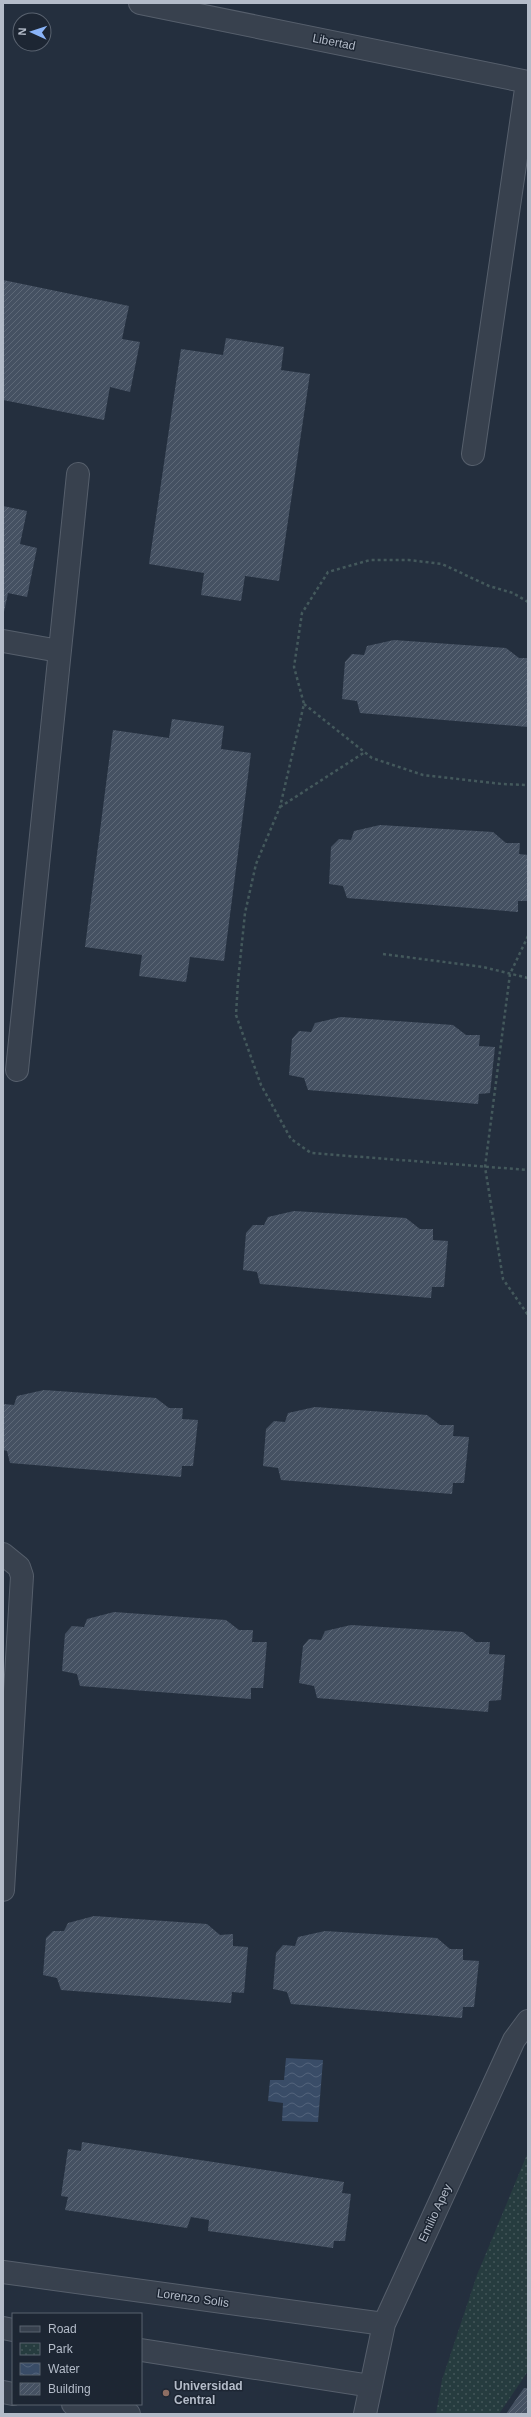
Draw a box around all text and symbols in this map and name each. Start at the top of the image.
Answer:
north arrow [12,12,52,52]
text: N [16,27,28,36]
street label: Libertad [311,31,357,53]
street label: Emilio Apey [415,2182,455,2244]
street label: Lorenzo Solis [156,2286,230,2310]
legend [12,2313,142,2405]
text: Road [48,2322,77,2336]
text: Park [48,2342,74,2356]
text: Water [48,2362,80,2376]
place label: Universidad Central [174,2379,243,2407]
text: Building [48,2382,91,2396]
marker: Universidad Central [161,2388,171,2398]

